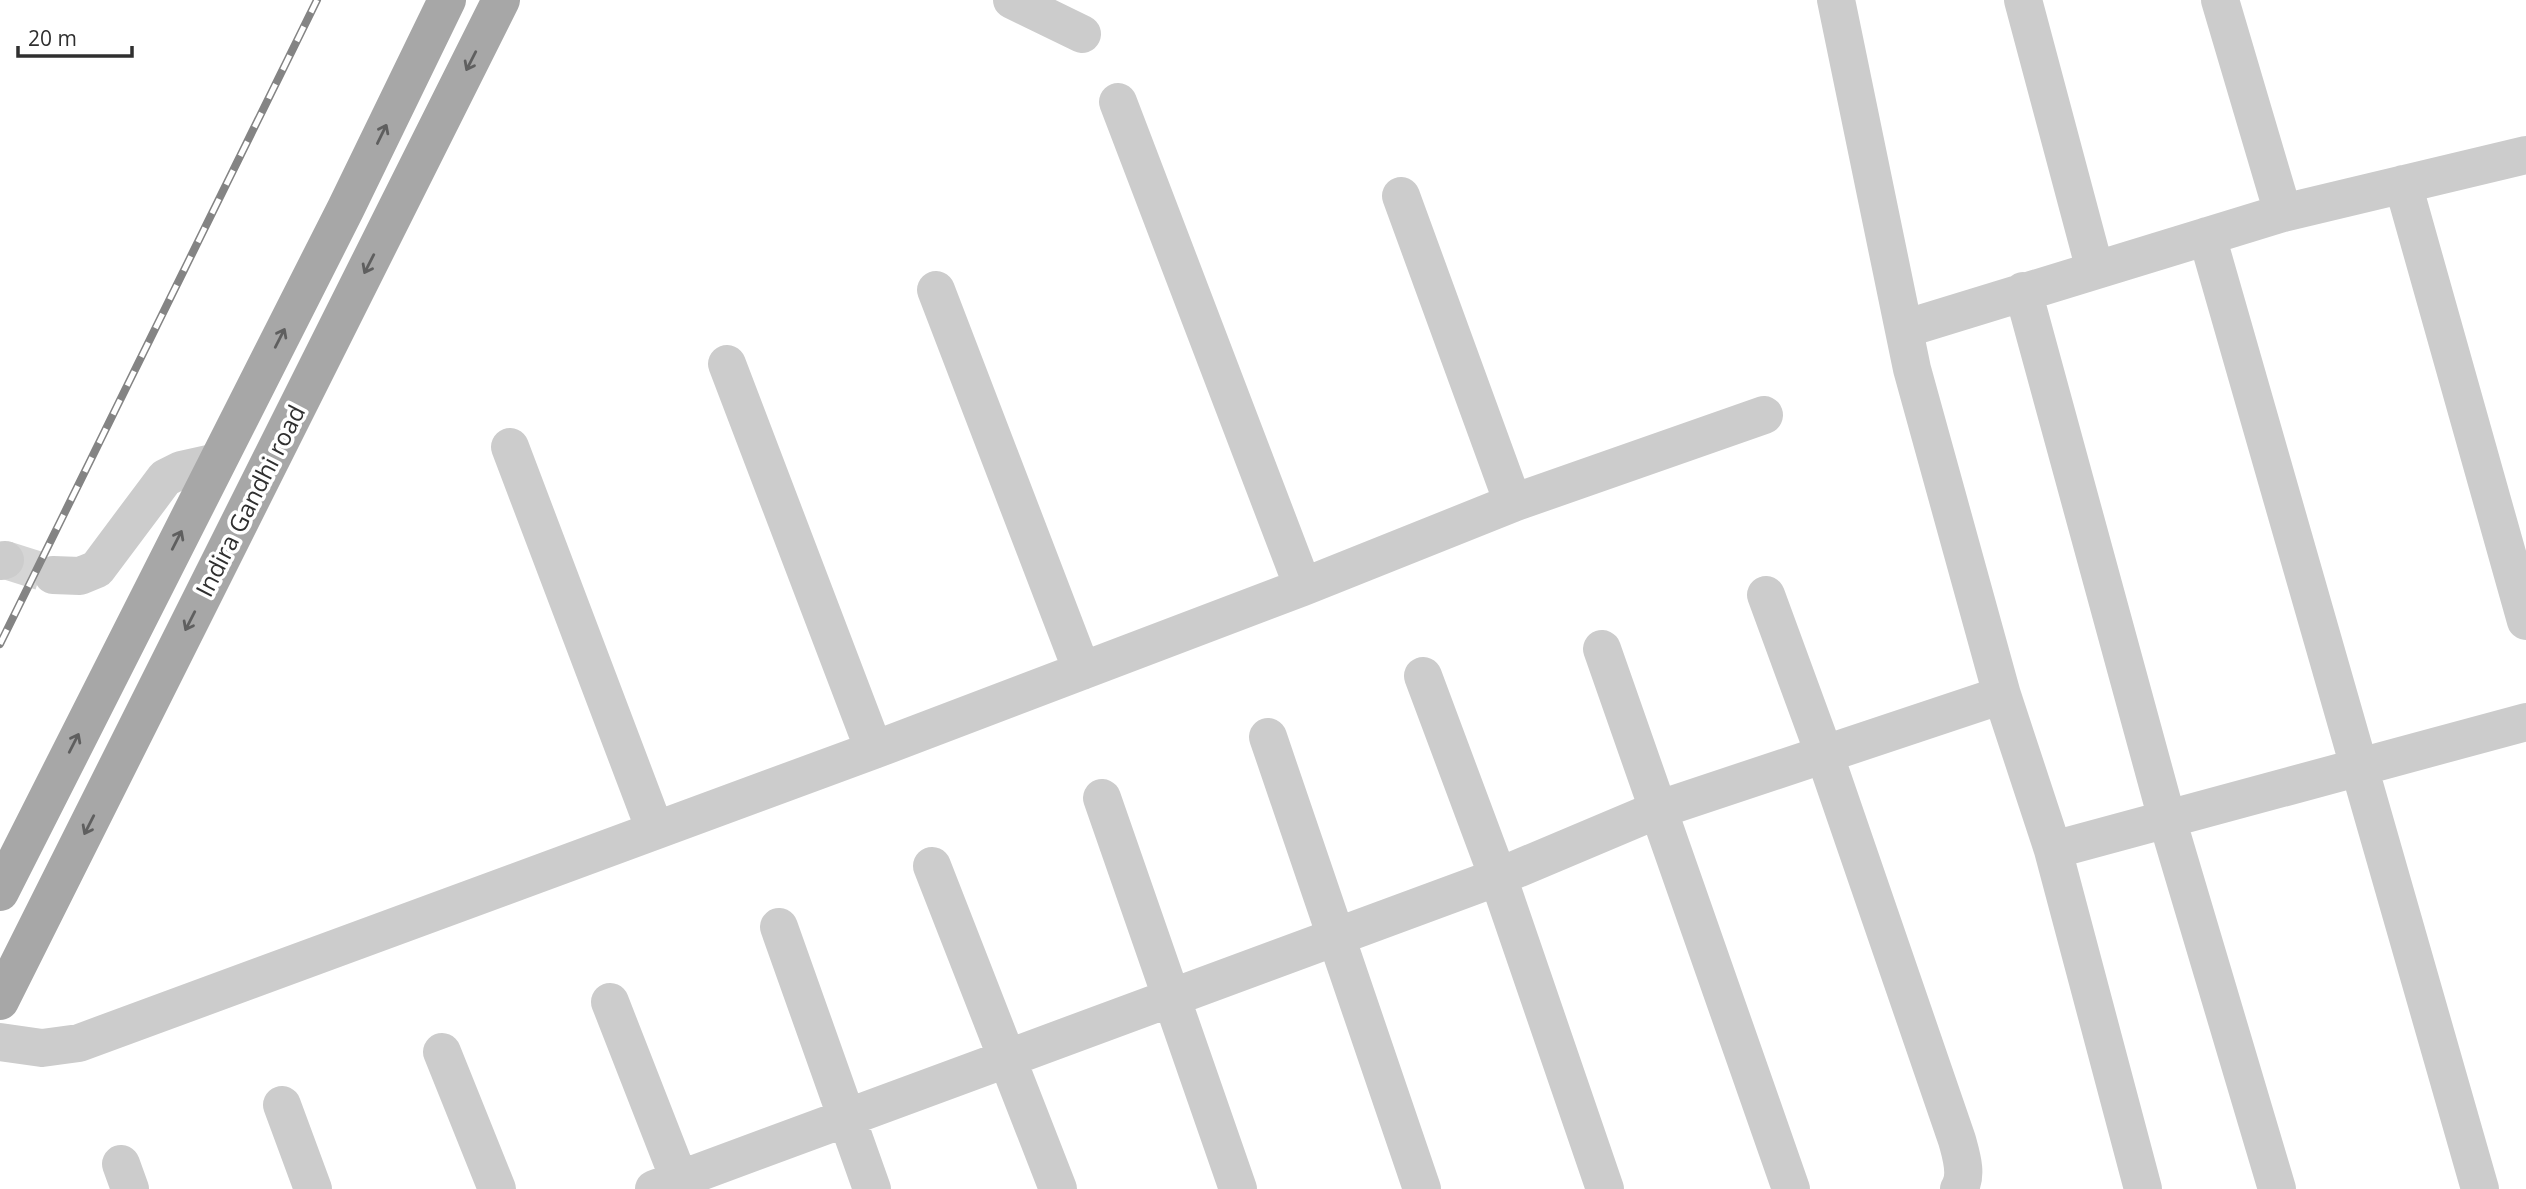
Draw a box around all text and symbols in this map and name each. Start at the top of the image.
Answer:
scale bar [18,14,131,58]
text: 20 m [28,24,77,52]
one-way arrow [463,50,477,71]
one-way arrow [376,124,389,145]
one-way arrow [362,254,375,275]
one-way arrow [274,328,288,348]
street label: Indira Gandhi road [187,399,312,602]
one-way arrow [170,530,184,551]
one-way arrow [183,610,197,631]
one-way arrow [68,733,82,754]
one-way arrow [81,814,95,835]

